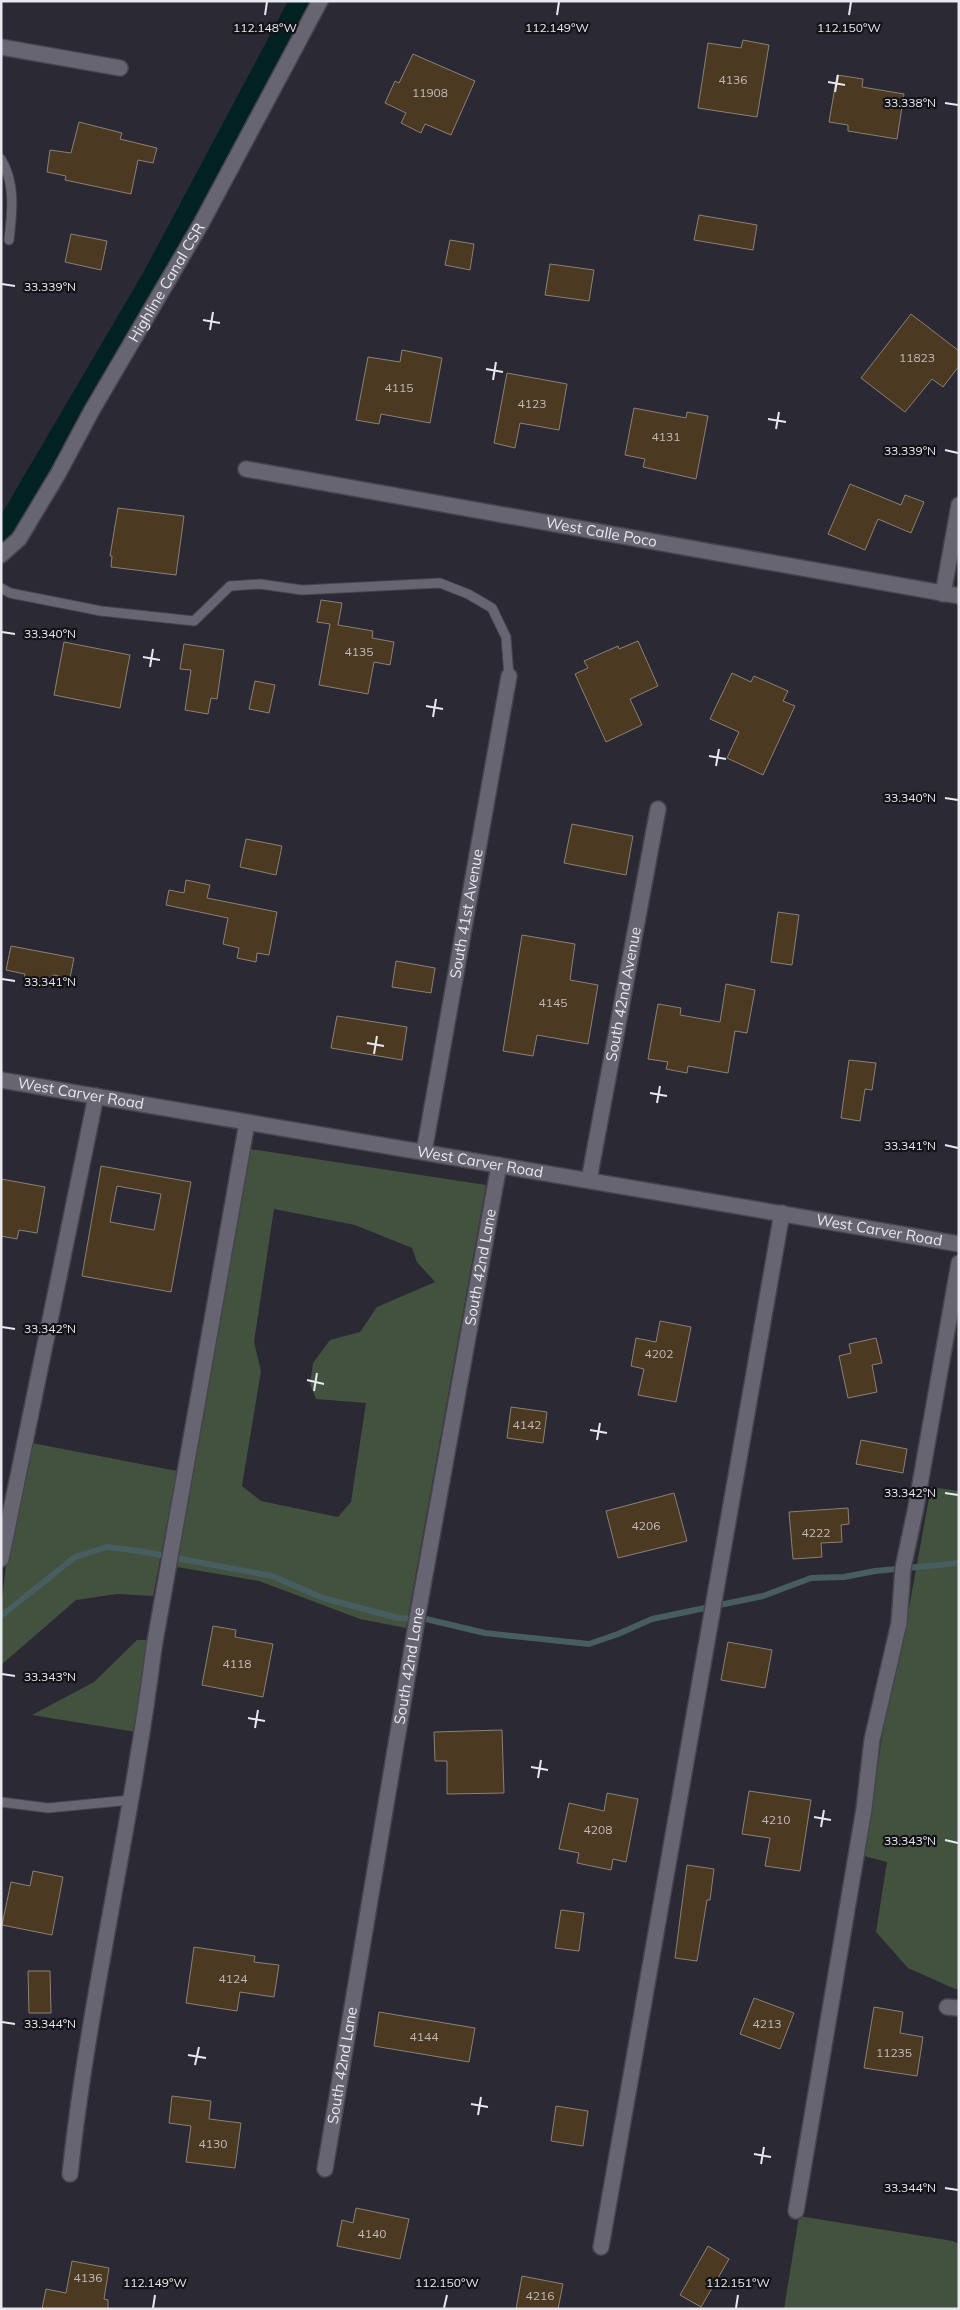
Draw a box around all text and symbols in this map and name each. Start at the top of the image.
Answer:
text: 112.148°W [233,20,297,35]
text: 112.149°W [525,20,589,35]
text: 112.150°W [817,20,881,35]
house number: 4136 [719,72,747,87]
house number: 11908 [412,85,448,100]
text: 33.338°N [884,95,936,110]
street label: Highline Canal CSR [124,219,209,346]
text: 33.339°N [24,279,76,294]
house number: 11823 [899,350,935,365]
house number: 4115 [385,380,413,395]
house number: 4123 [518,396,546,411]
house number: 4131 [652,429,680,444]
text: 33.339°N [884,443,936,458]
street label: West Calle Poco [544,513,659,551]
text: 33.340°N [24,626,76,641]
house number: 4135 [345,644,373,659]
text: 33.340°N [884,790,936,805]
street label: South 41st Avenue [445,847,487,980]
street label: South 42nd Avenue [601,925,645,1063]
text: 33.341°N [24,974,76,989]
house number: 4145 [539,995,567,1010]
street label: West Carver Road [16,1073,145,1113]
text: 33.341°N [884,1138,936,1153]
street label: West Carver Road [416,1141,545,1182]
street label: South 42nd Lane [460,1207,500,1327]
street label: West Carver Road [815,1210,944,1250]
text: 33.342°N [24,1321,76,1336]
house number: 4202 [645,1346,673,1361]
house number: 4142 [513,1417,541,1432]
text: 33.342°N [884,1485,936,1500]
house number: 4206 [632,1518,660,1533]
house number: 4222 [802,1525,830,1540]
street label: South 42nd Lane [390,1606,428,1726]
house number: 4118 [223,1656,251,1671]
text: 33.343°N [24,1669,76,1684]
house number: 4210 [762,1812,790,1827]
house number: 4208 [584,1822,612,1837]
text: 33.343°N [884,1833,936,1848]
house number: 4124 [219,1971,247,1986]
street label: South 42nd Lane [323,2005,361,2125]
text: 33.344°N [24,2016,76,2031]
house number: 4213 [753,2016,781,2031]
house number: 4144 [410,2029,438,2044]
house number: 11235 [876,2045,912,2060]
house number: 4130 [199,2136,227,2151]
text: 33.344°N [884,2180,936,2195]
house number: 4140 [358,2226,386,2241]
house number: 4136 [74,2270,102,2285]
text: 112.149°W [123,2275,187,2290]
text: 112.150°W [415,2275,479,2290]
text: 112.151°W [706,2275,770,2290]
house number: 4216 [526,2288,554,2303]

